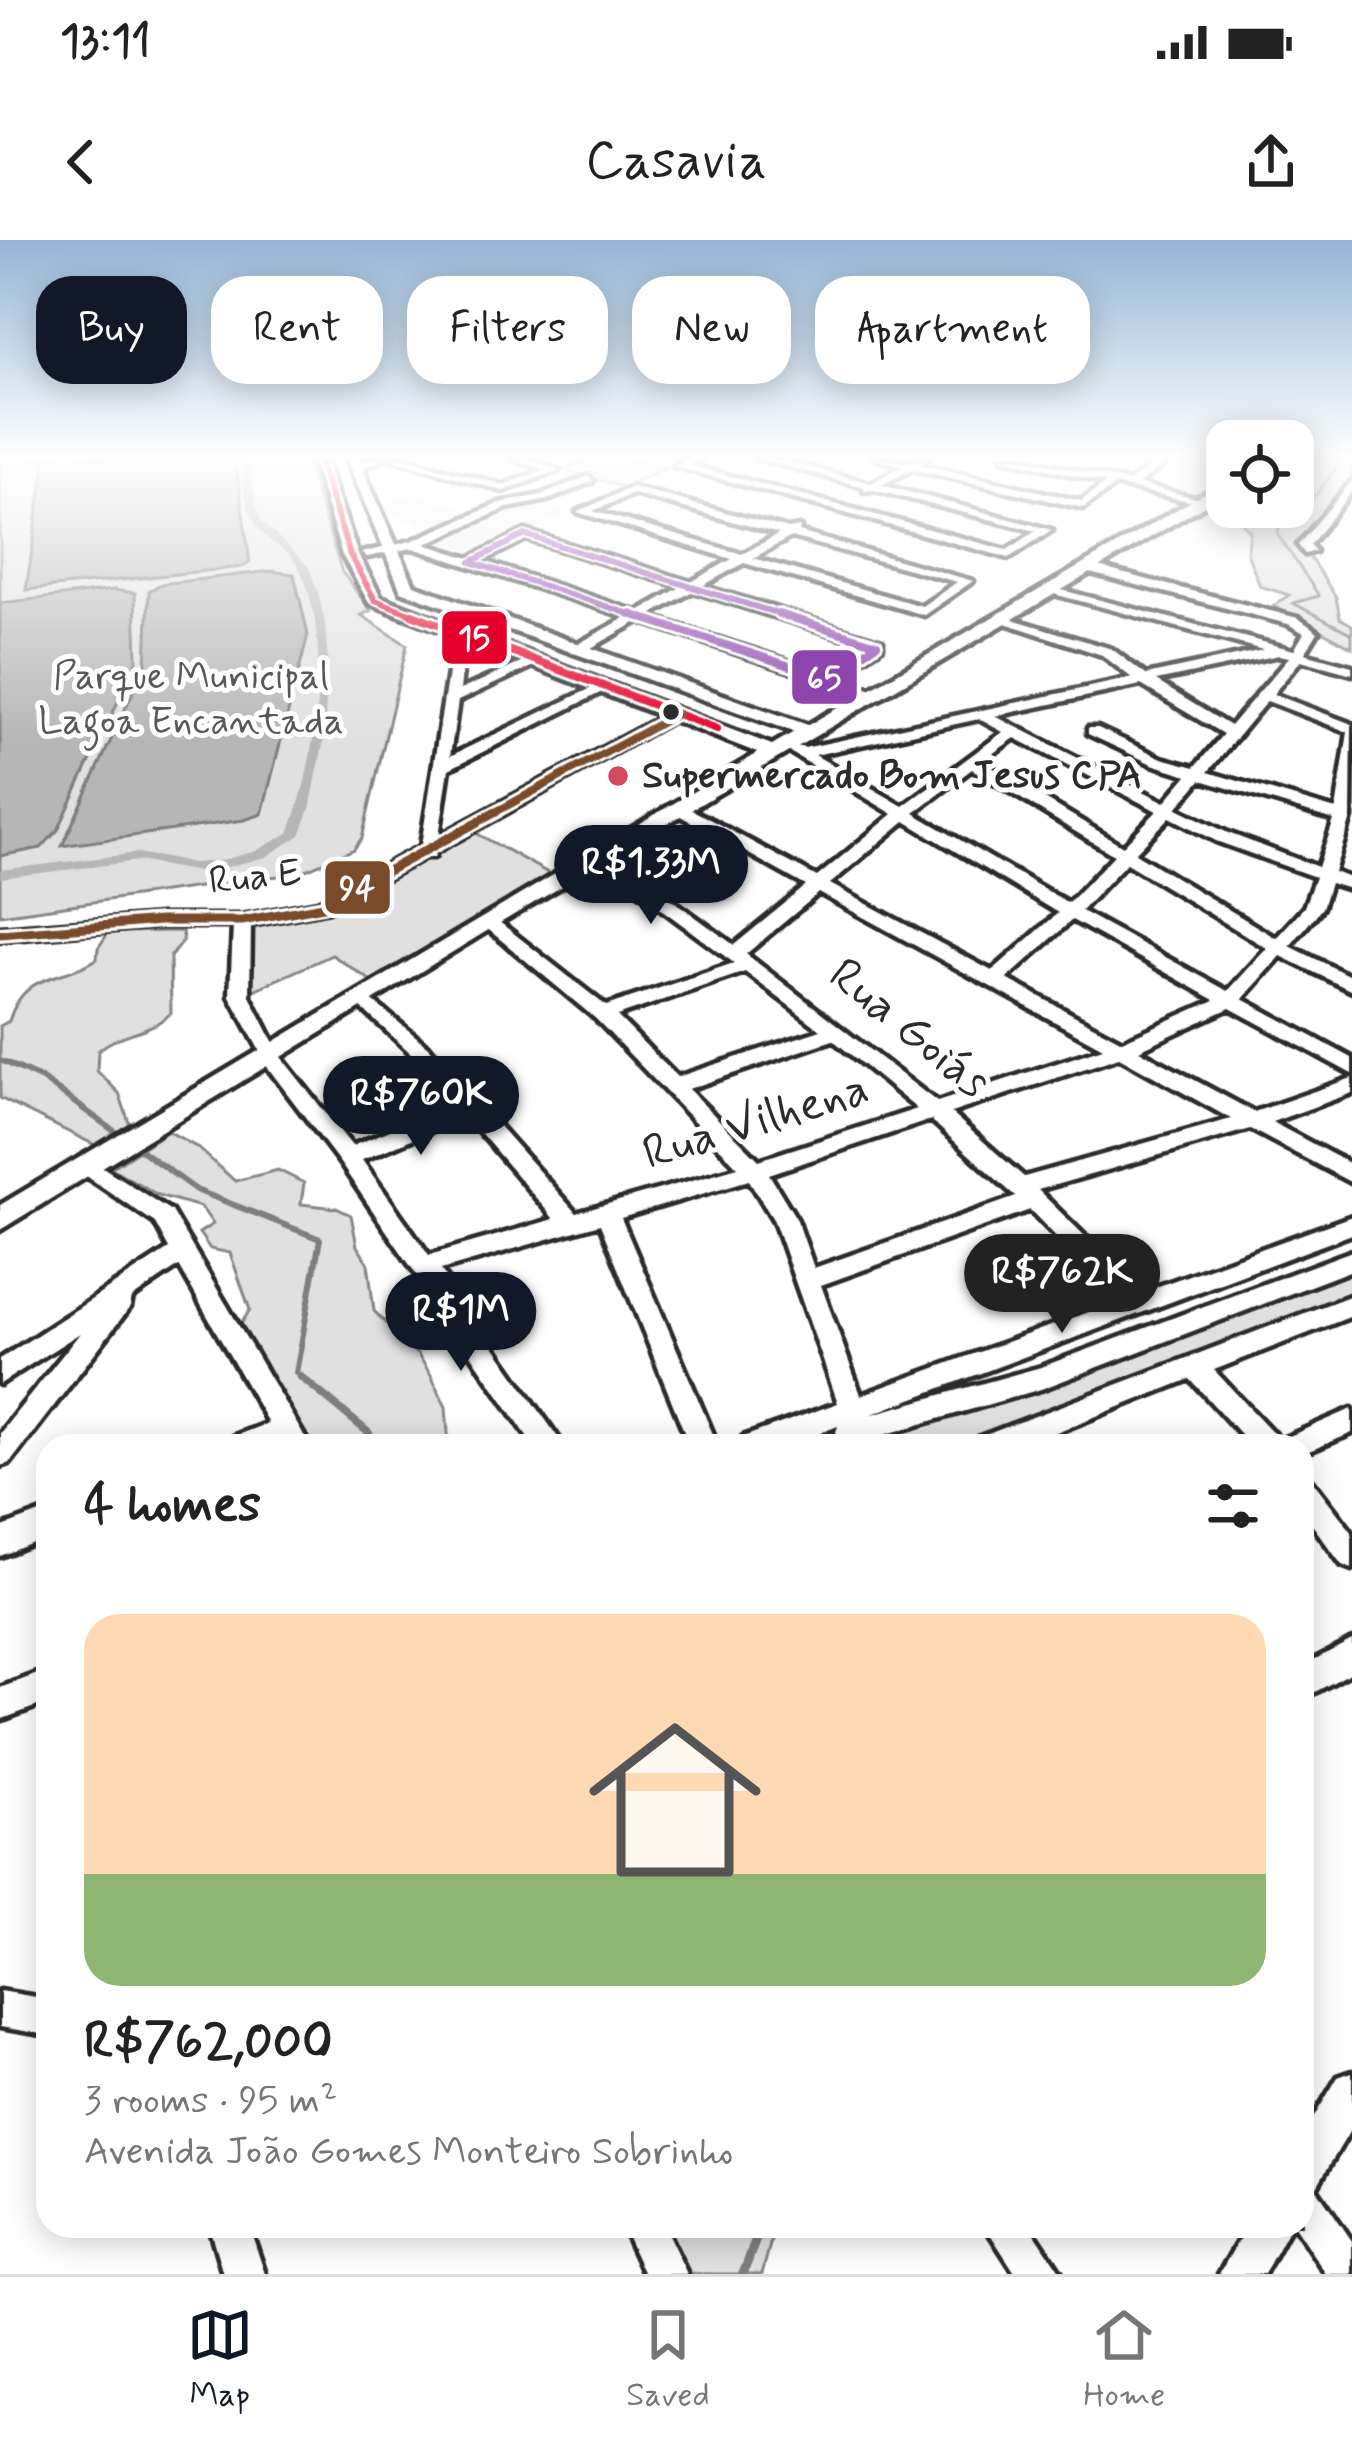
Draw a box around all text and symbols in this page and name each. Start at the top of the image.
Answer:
text: 13:11 [60,13,151,72]
text: Casavia [585,127,767,198]
icon: back [48,129,114,195]
icon: share [1238,129,1304,195]
chip: Buy [36,276,187,384]
chip: Rent [211,276,383,384]
chip: Filters [407,276,608,384]
chip: New [632,276,791,384]
chip: Apartment [815,276,1090,384]
map controls [1206,420,1314,528]
button: locate [1206,420,1314,528]
line badge: 15 [440,609,509,666]
text: 15 [458,618,490,662]
line badge: 65 [790,648,859,706]
park label: Parque Municipal Lagoa Encantada [38,652,344,751]
text: 65 [807,658,841,702]
unlabelled marker [660,701,682,723]
place label: Supermercado Bom Jesus CPA [642,751,1142,802]
marker: Supermercado Bom Jesus CPA [605,763,631,789]
pin: R$1.33M [540,825,762,927]
text: R$1.33M [581,838,721,889]
street label: Rua E [206,848,304,908]
line badge: 94 [323,859,392,916]
text: 94 [339,868,375,912]
street label: Rua Goiás [815,944,1003,1114]
pin: R$760K [323,1056,519,1158]
street label: Rua Vilhena [635,1058,877,1186]
text: R$760K [350,1069,492,1120]
pin: R$762K [964,1234,1160,1336]
text: R$762K [991,1247,1133,1298]
pin: R$1M [390,1272,532,1374]
text: R$1M [412,1285,510,1336]
text: 4 homes [84,1473,261,1539]
icon: filters [1200,1473,1266,1539]
icon: home [567,1692,783,1908]
text: R$762,000 [84,2010,333,2076]
text: 3 rooms · 95 m² [84,2076,337,2127]
text: Avenida João Gomes Monteiro Sobrinho [84,2127,733,2178]
tab: Map [187,2302,253,2418]
tab: Saved [626,2302,710,2418]
tab: Home [1083,2302,1165,2418]

